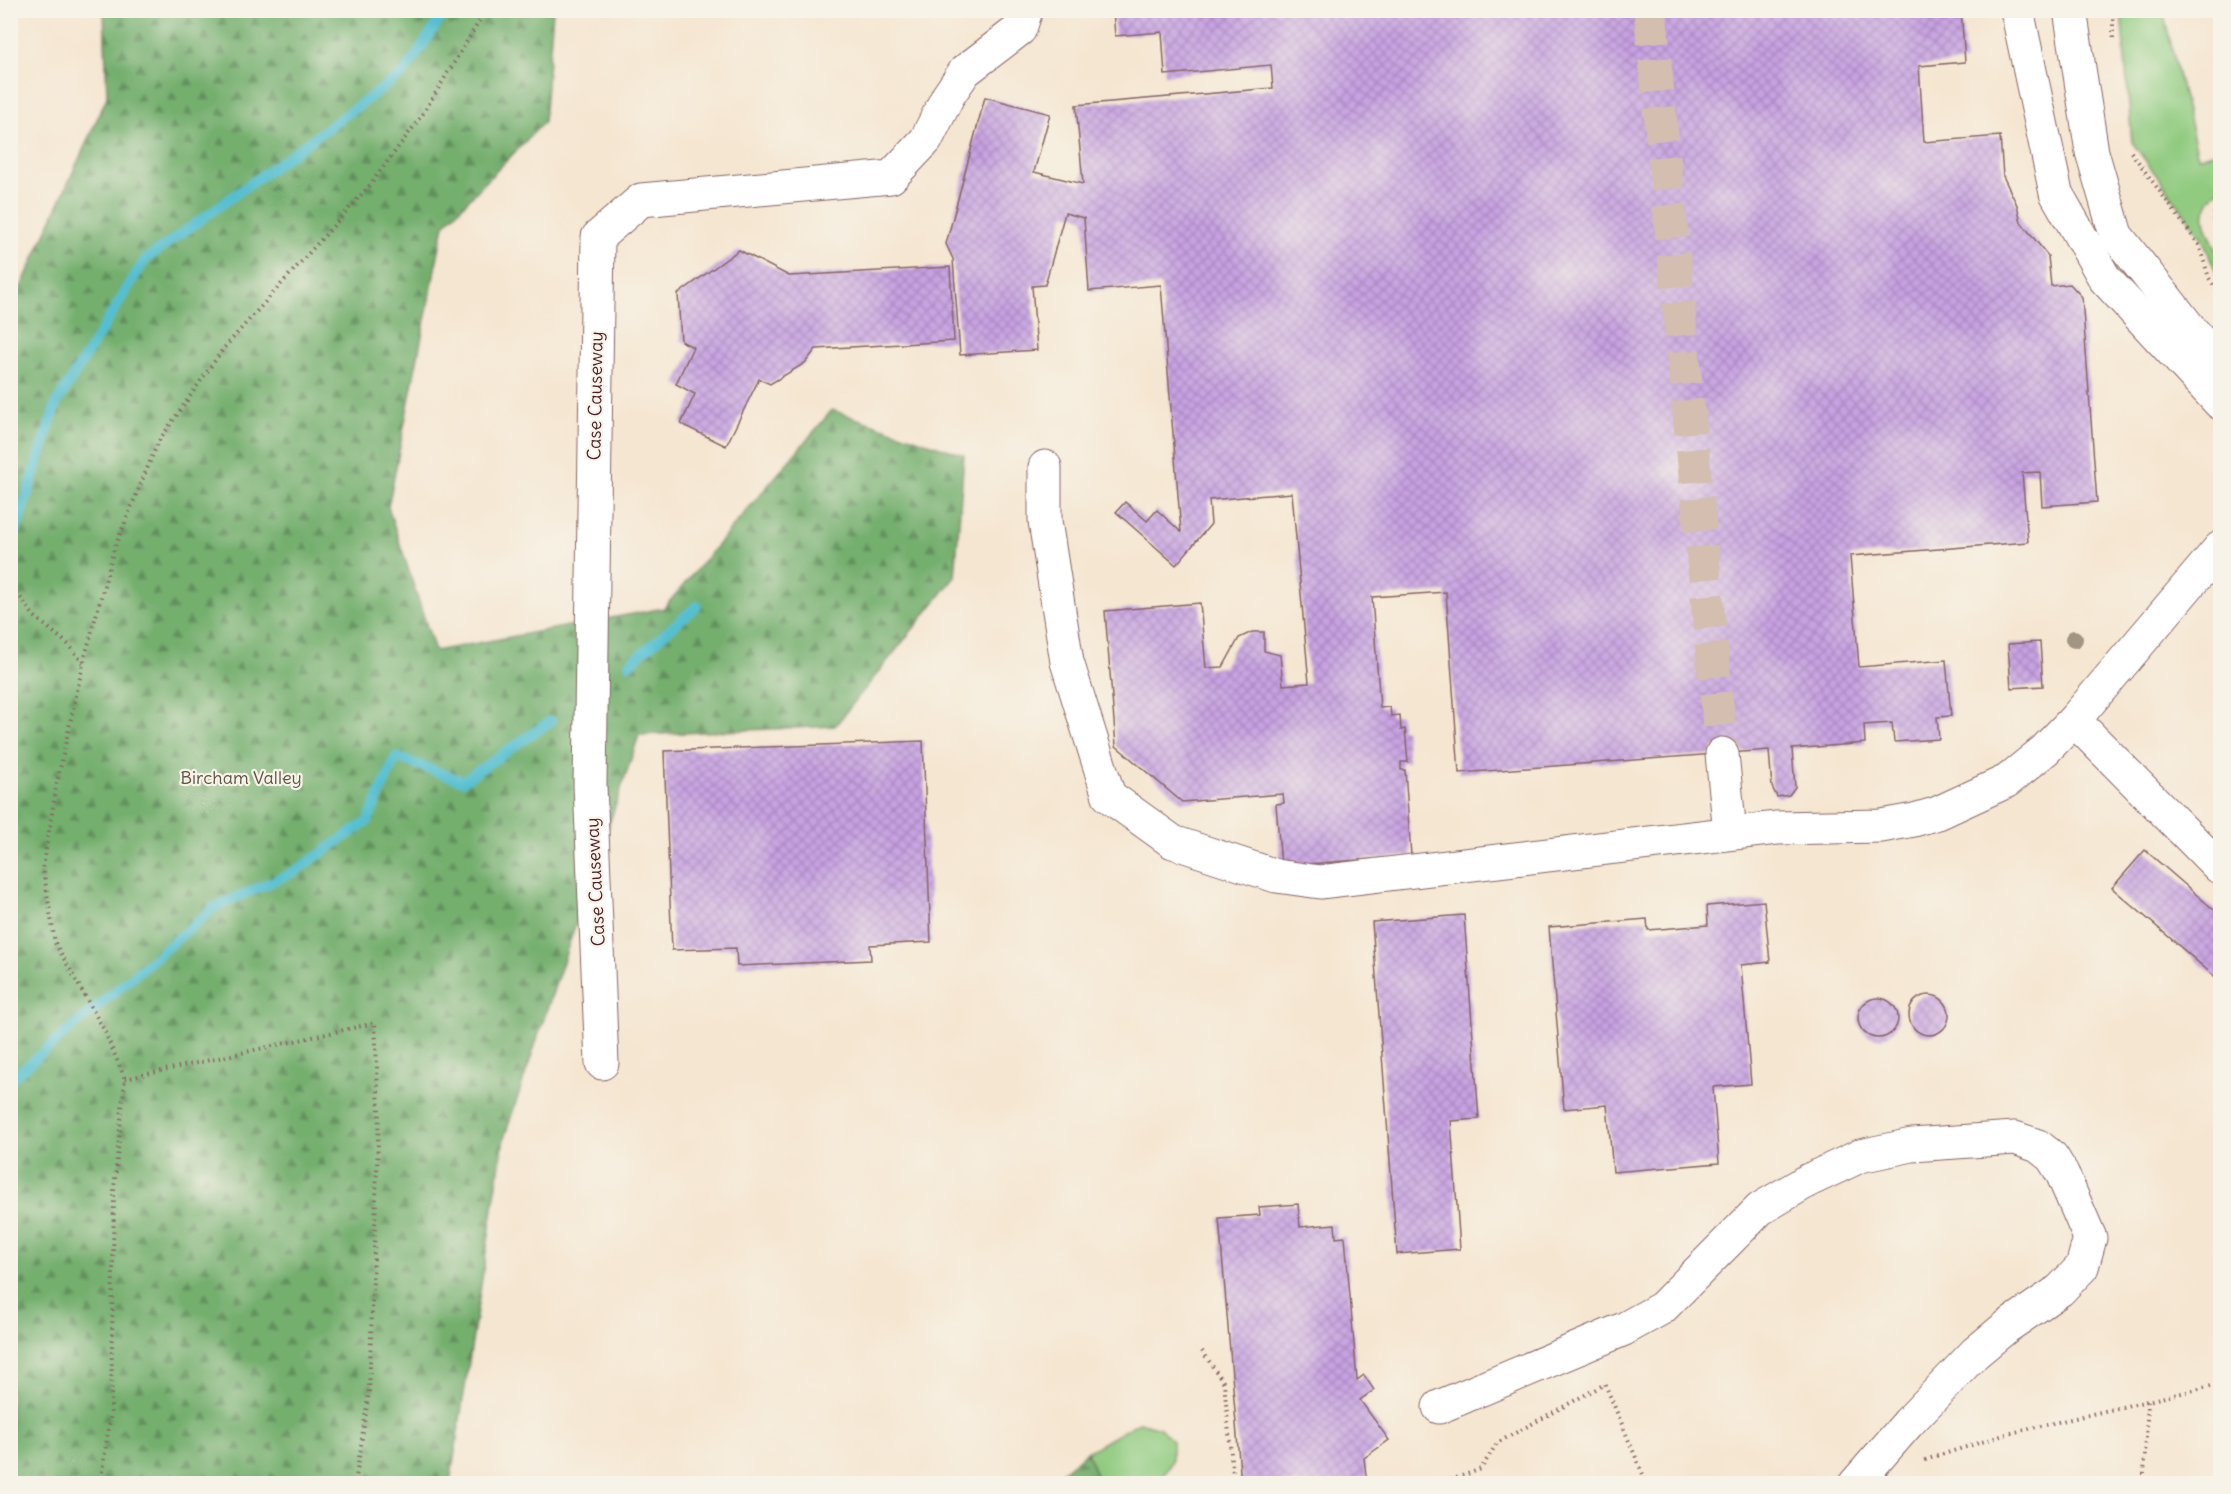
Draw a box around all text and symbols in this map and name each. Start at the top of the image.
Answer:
street label: Case Causeway [582,331,608,461]
park label: Bircham Valley [180,766,302,789]
street label: Case Causeway [580,817,610,947]

